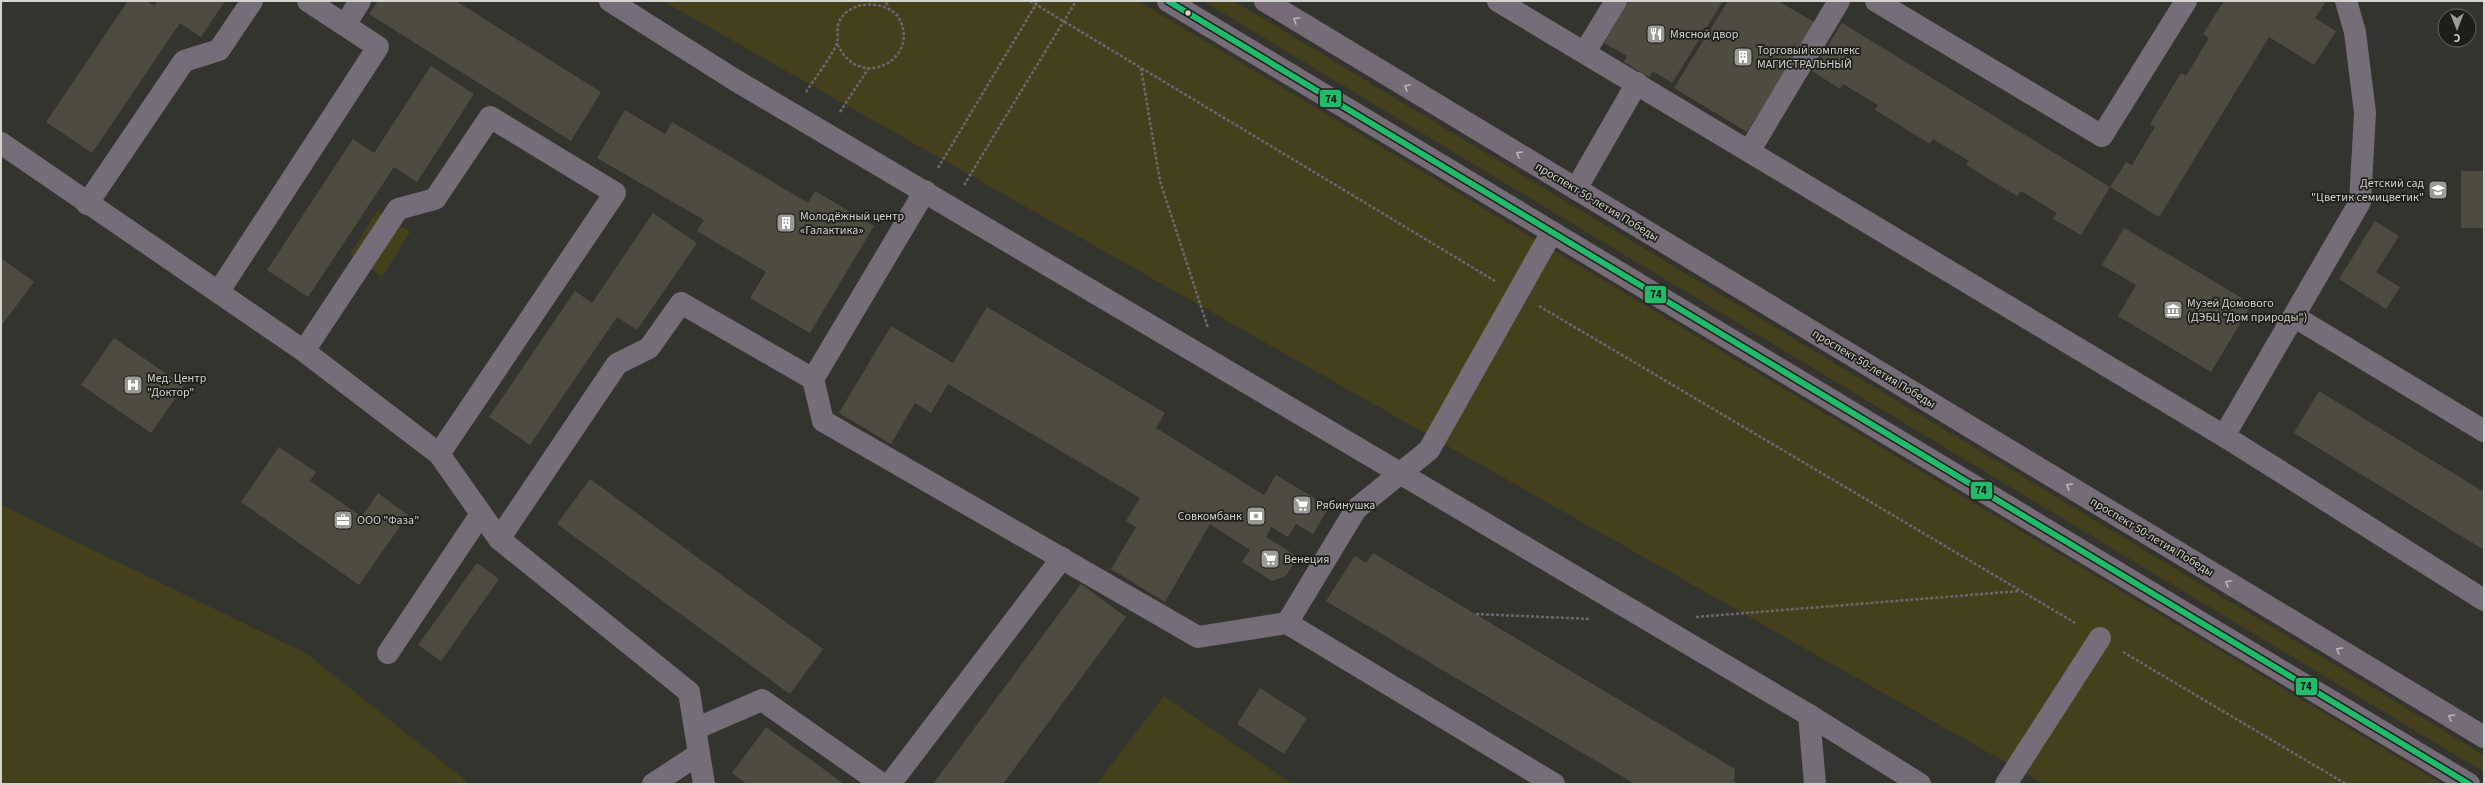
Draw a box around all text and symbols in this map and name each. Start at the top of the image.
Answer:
unlabelled marker [1183,8,1193,18]
north arrow [2437,8,2477,48]
one-way arrow [1293,17,1300,24]
restaurant icon: Мясной двор [1645,23,1667,45]
place label: Мясной двор [1670,26,1739,43]
text: С [2453,30,2460,45]
place label: Торговый комплекс МАГИСТРАЛЬНЫЙ [1757,42,1861,73]
building icon: Торговый комплекс МАГИСТРАЛЬНЫЙ [1732,46,1754,68]
one-way arrow [1404,84,1411,92]
line badge: 74 [1319,89,1342,108]
text: 74 [1325,92,1337,107]
one-way arrow [1516,152,1523,159]
street label: проспект 50-летия Победы [1532,158,1662,246]
place label: Детский сад "Цветик семицветик" [2311,175,2425,206]
school or university icon: Детский сад "Цветик семицветик" [2427,179,2449,201]
place label: Молодёжный центр «Галактика» [800,208,905,239]
building icon: Молодёжный центр «Галактика» [775,212,797,234]
line badge: 74 [1644,285,1667,304]
text: 74 [1650,287,1662,302]
place label: Музей Домового (ДЭБЦ "Дом природы") [2187,295,2307,326]
museum icon: Музей Домового (ДЭБЦ "Дом природы") [2162,299,2184,321]
street label: проспект 50-летия Победы [1809,325,1939,413]
place label: Мед. Центр "Доктор" [147,370,207,401]
hospital icon: Мед. Центр "Доктор" [122,374,144,396]
line badge: 74 [1970,481,1993,500]
text: 74 [1975,483,1987,498]
one-way arrow [2066,484,2073,491]
street label: проспект 50-летия Победы [2087,493,2217,581]
supermarket icon: Рябинушка [1291,494,1313,516]
place label: Рябинушка [1316,497,1375,514]
bank icon: Совкомбанк [1245,505,1267,527]
place label: Совкомбанк [1178,508,1242,525]
office icon: ООО "Фаза" [332,509,354,531]
place label: ООО "Фаза" [357,512,419,529]
supermarket icon: Венеция [1259,548,1281,570]
place label: Венеция [1284,551,1329,568]
one-way arrow [2225,580,2232,587]
one-way arrow [2336,647,2343,654]
line badge: 74 [2295,677,2318,696]
text: 74 [2300,679,2312,694]
one-way arrow [2448,714,2455,722]

